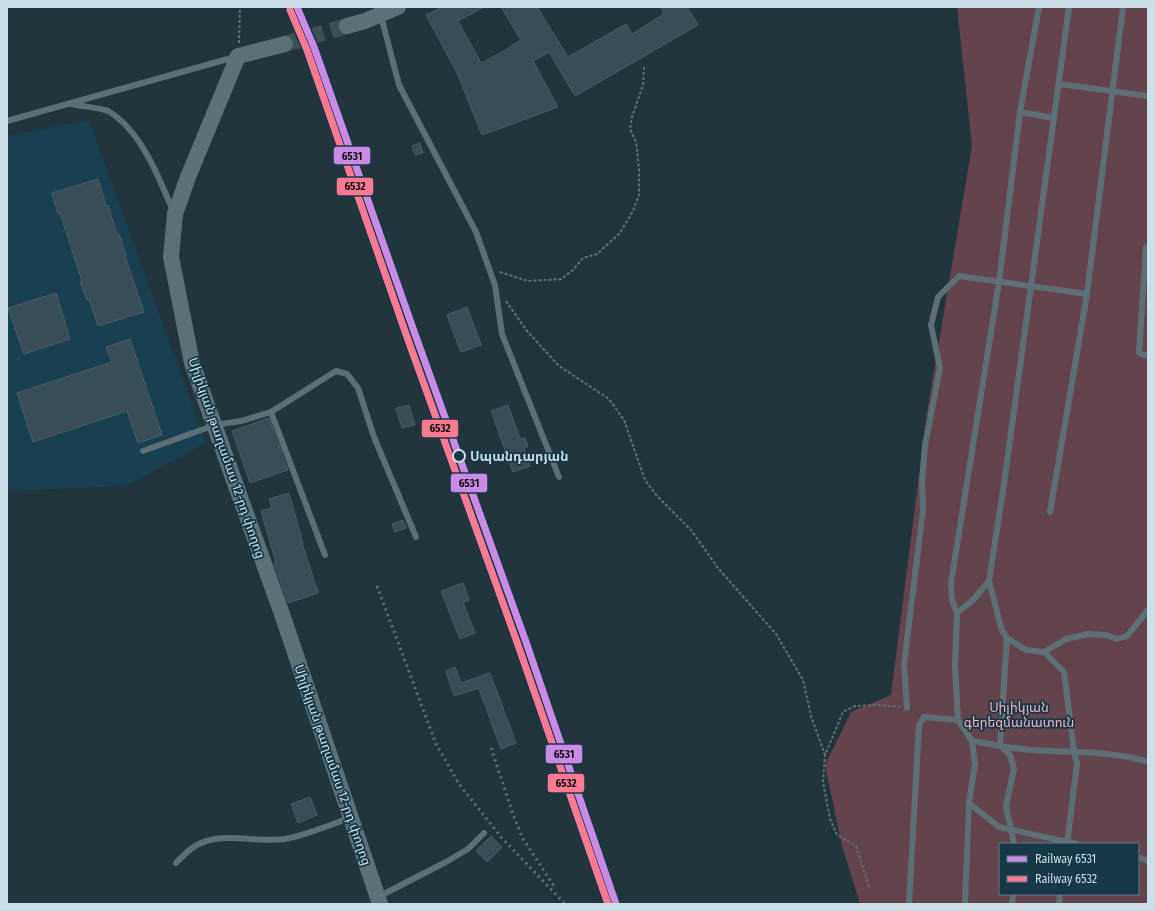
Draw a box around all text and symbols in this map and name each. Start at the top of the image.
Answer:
line badge: 6531 [333,146,371,165]
text: 6531 [342,150,362,163]
line badge: 6532 [336,177,374,196]
text: 6532 [344,180,366,193]
street label: Սիլիկյան թաղամաս 12-րդ փողոց [186,356,268,560]
line badge: 6532 [421,419,459,438]
text: 6532 [429,422,451,435]
marker: Սպանդարյան [452,449,466,463]
place label: Սպանդարյան [470,449,568,464]
line badge: 6531 [450,473,488,493]
text: 6531 [459,477,479,490]
street label: Սիլիկյան թաղամաս 12-րդ փողոց [292,663,374,867]
park label: Սիլիկյան գերեզմանատուն [964,700,1074,730]
line badge: 6531 [545,744,583,764]
text: 6531 [554,748,574,761]
line badge: 6532 [547,773,585,793]
text: 6532 [555,777,577,790]
legend [999,843,1139,895]
text: Railway 6531 [1035,852,1096,866]
text: Railway 6532 [1035,872,1097,886]

